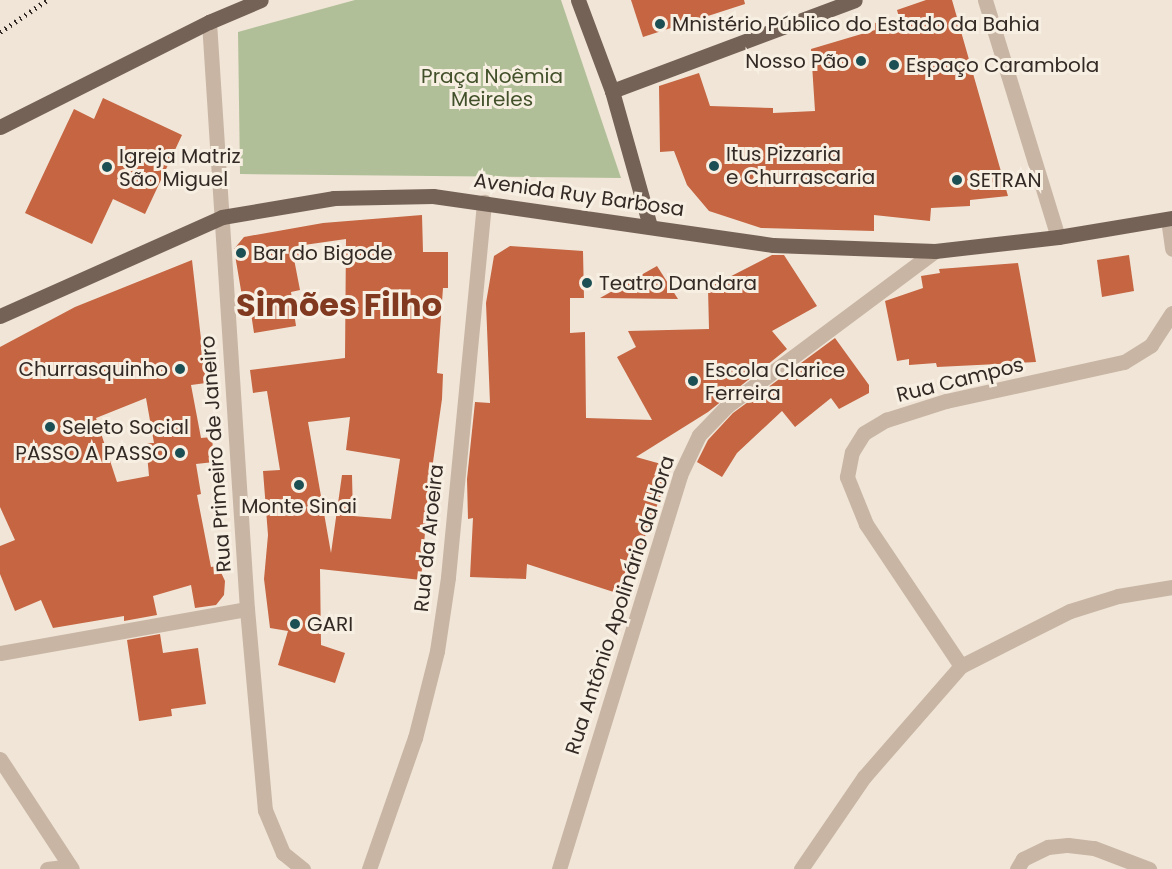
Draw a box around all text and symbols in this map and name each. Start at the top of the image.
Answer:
place label: Mnistério Público do Estado da Bahia [672,12,1040,36]
marker: Mnistério Público do Estado da Bahia [653,17,667,31]
place label: Nosso Pão [745,49,849,73]
place label: Espaço Carambola [906,53,1099,77]
marker: Nosso Pão [854,54,868,68]
marker: Espaço Carambola [887,58,901,72]
park label: Praça Noêmia Meireles [421,65,563,112]
place label: Itus Pizzaria e Churrascaria [726,142,875,189]
place label: Igreja Matriz São Miguel [119,144,241,191]
marker: Itus Pizzaria e Churrascaria [707,159,721,173]
marker: Igreja Matriz São Miguel [100,160,114,174]
street label: Avenida Ruy Barbosa [472,168,686,222]
place label: SETRAN [969,168,1042,192]
marker: SETRAN [950,173,964,187]
place label: Bar do Bigode [253,241,393,265]
marker: Bar do Bigode [234,246,248,260]
place label: Teatro Dandara [599,271,757,295]
marker: Teatro Dandara [580,276,594,290]
district label: Simões Filho [236,286,442,324]
street label: Rua Primeiro de Janeiro [196,335,236,573]
street label: Rua Campos [894,353,1026,407]
place label: Churrasquinho [18,357,168,381]
place label: Escola Clarice Ferreira [705,358,845,405]
marker: Churrasquinho [173,362,187,376]
marker: Escola Clarice Ferreira [686,374,700,388]
place label: Seleto Social [62,415,189,439]
marker: Seleto Social [43,420,57,434]
place label: PASSO A PASSO [15,441,168,465]
marker: PASSO A PASSO [173,446,187,460]
street label: Rua Antônio Apolinário da Hora [560,453,680,757]
street label: Rua da Aroeira [409,463,449,613]
marker: Monte Sinai [292,478,306,492]
place label: Monte Sinai [241,494,357,518]
place label: GARI [307,612,353,636]
marker: GARI [288,617,302,631]

